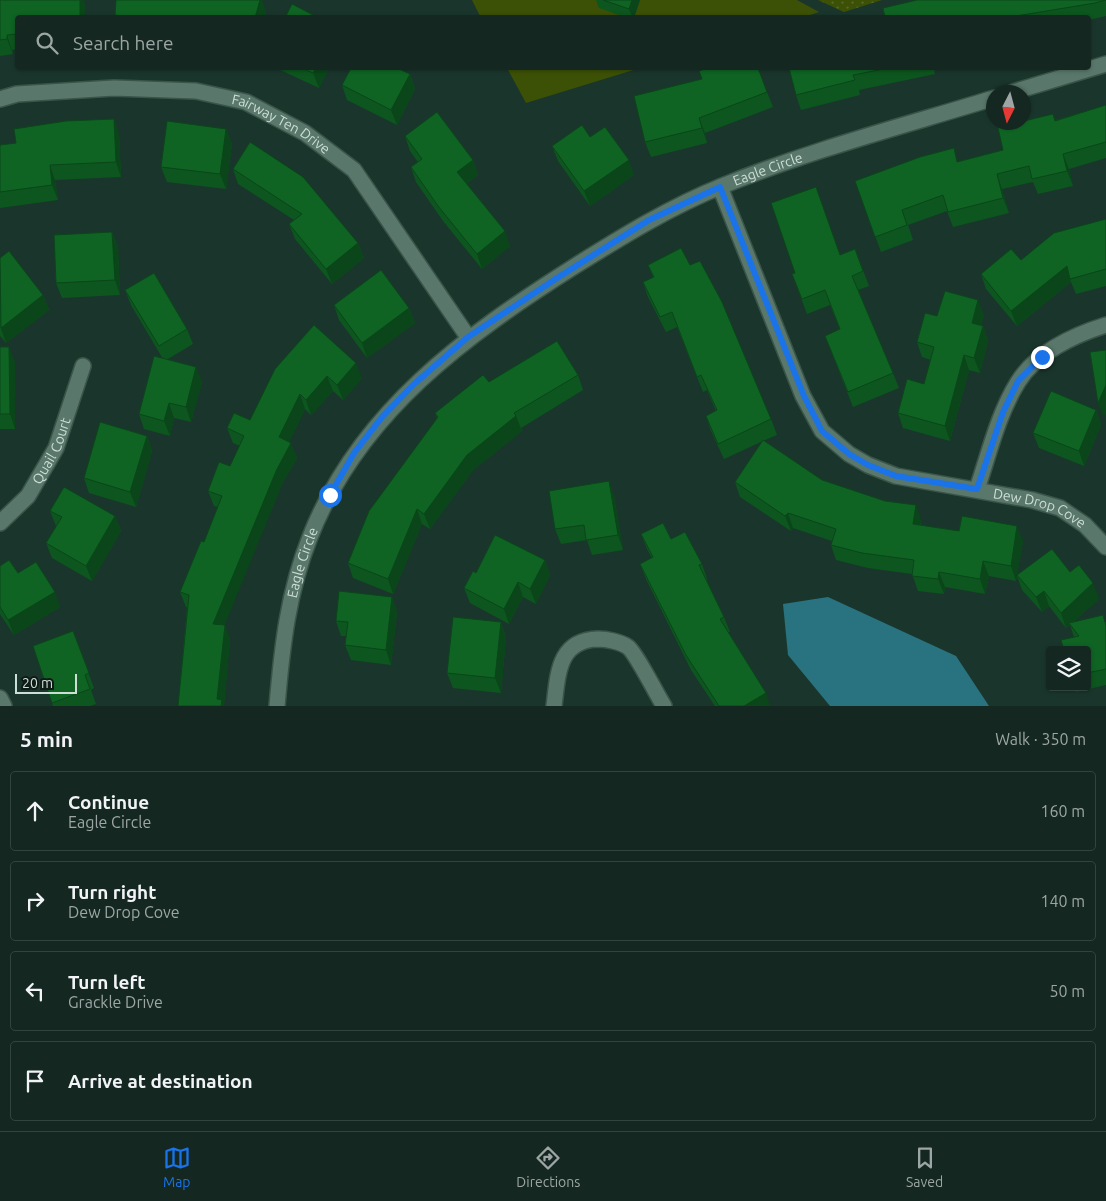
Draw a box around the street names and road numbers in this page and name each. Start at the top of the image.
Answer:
street label: Fairway Ten Drive [230,91,333,157]
street label: Eagle Circle [730,149,805,189]
street label: Quail Court [29,415,74,487]
street label: Dew Drop Cove [992,485,1089,531]
street label: Eagle Circle [284,525,321,599]

